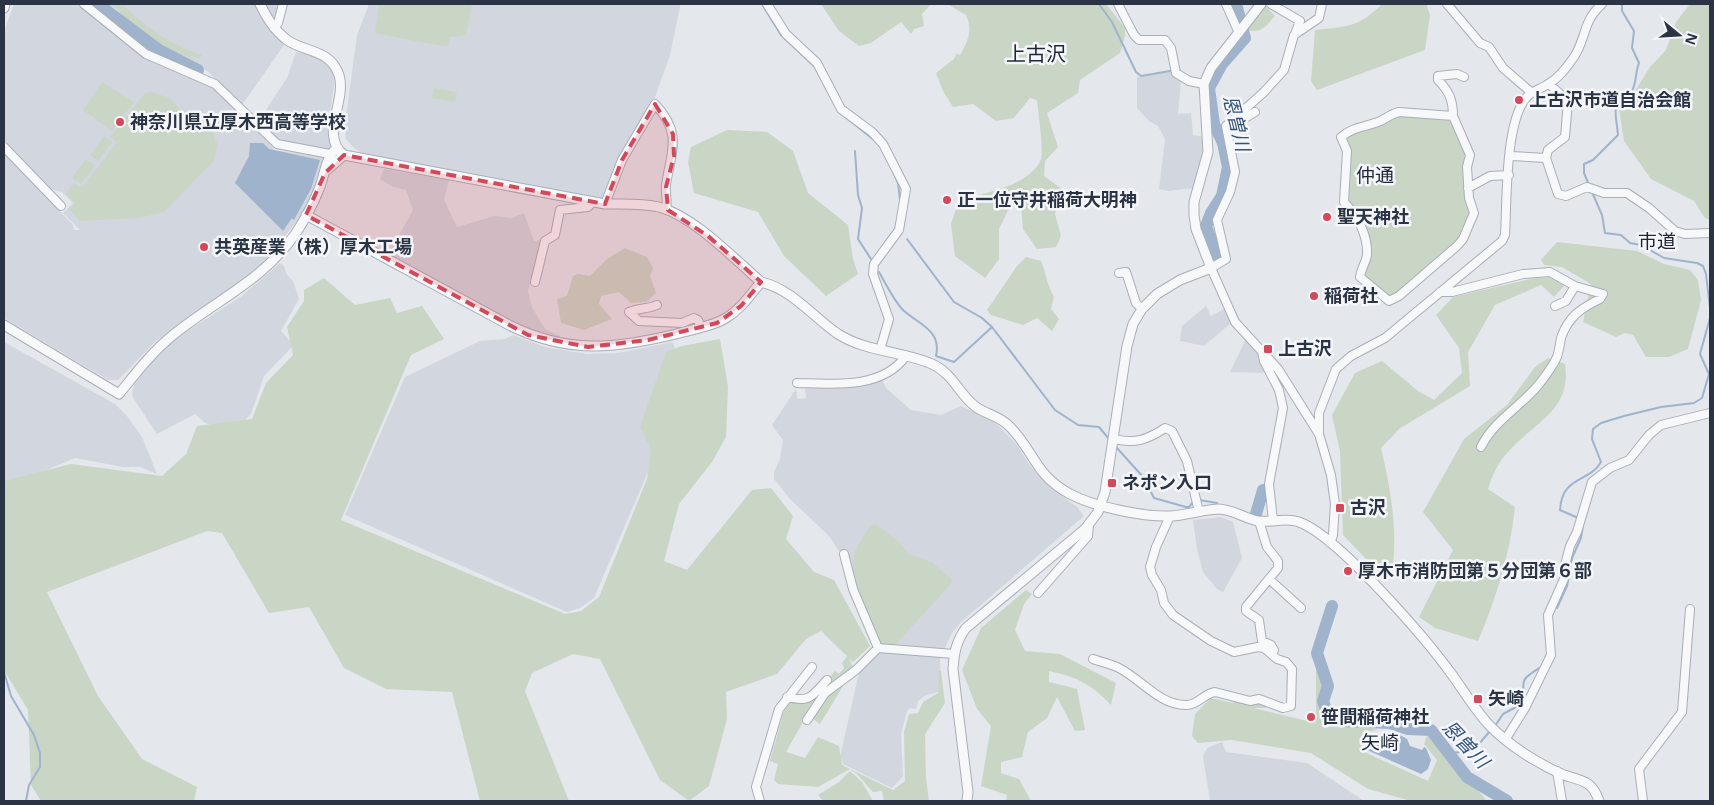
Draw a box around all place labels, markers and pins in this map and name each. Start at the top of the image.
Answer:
place label: 上古沢市道自治会館 [1529,87,1691,111]
marker: 上古沢市道自治会館 [1513,94,1525,106]
place label: 神奈川県立厚木西高等学校 [130,109,346,133]
marker: 神奈川県立厚木西高等学校 [114,116,126,128]
place label: 正一位守井稲荷大明神 [957,187,1137,211]
marker: 正一位守井稲荷大明神 [941,194,953,206]
place label: 聖天神社 [1337,204,1409,228]
marker: 聖天神社 [1321,211,1333,223]
place label: 共英産業（株）厚木工場 [214,234,412,258]
marker: 共英産業（株）厚木工場 [198,241,210,253]
place label: 稲荷社 [1324,283,1378,307]
marker: 稲荷社 [1308,290,1320,302]
place label: 上古沢 [1278,336,1332,360]
marker: 上古沢 [1262,343,1274,355]
place label: ネポン入口 [1122,470,1212,494]
marker: ネポン入口 [1106,477,1118,489]
place label: 古沢 [1350,495,1386,519]
marker: 古沢 [1334,502,1346,514]
place label: 厚木市消防団第５分団第６部 [1358,558,1592,582]
marker: 厚木市消防団第５分団第６部 [1342,565,1354,577]
place label: 矢崎 [1488,686,1524,710]
marker: 矢崎 [1472,693,1484,705]
place label: 笹間稲荷神社 [1321,704,1429,728]
marker: 笹間稲荷神社 [1305,711,1317,723]

